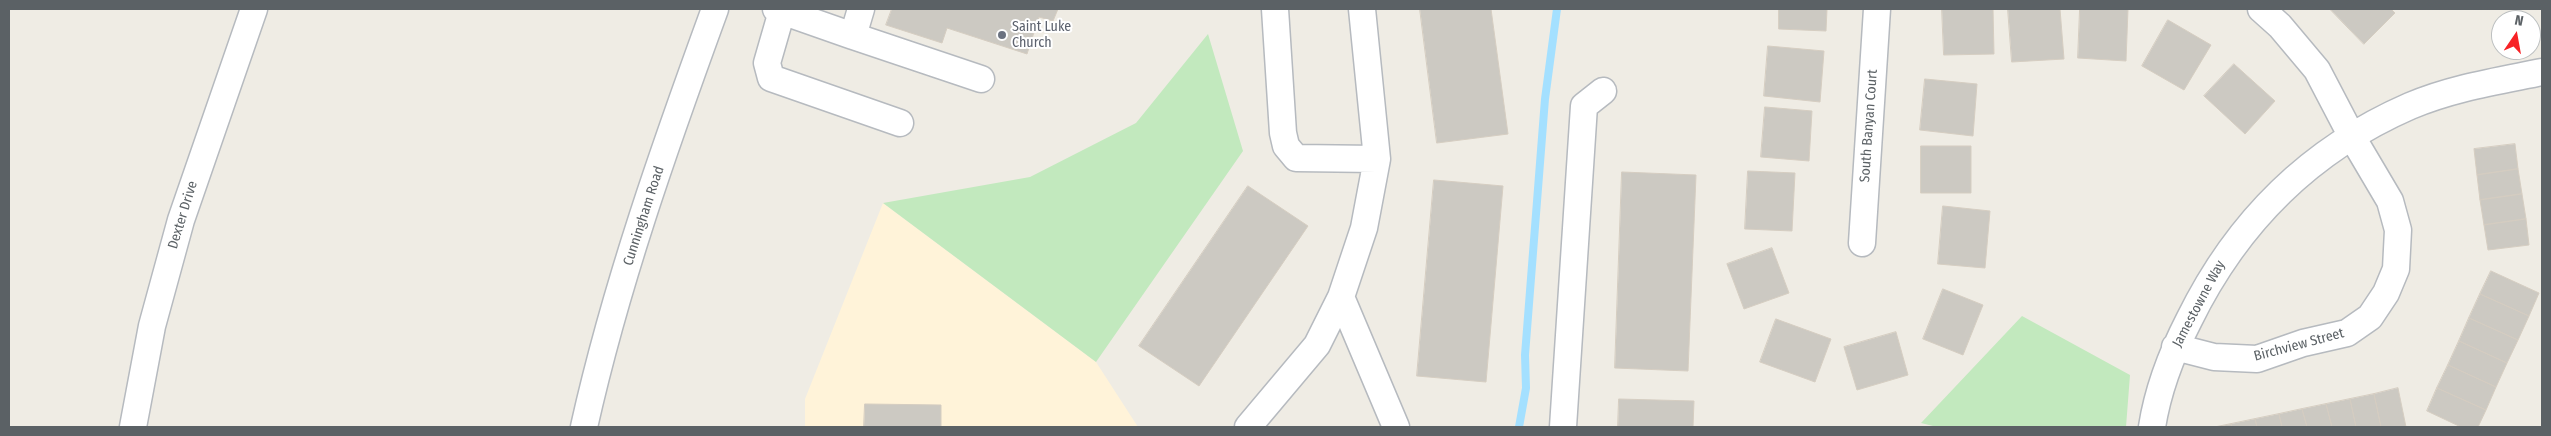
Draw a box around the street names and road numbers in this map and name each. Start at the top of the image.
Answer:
street label: South Banyan Court [1857,69,1881,183]
street label: Cunningham Road [620,164,668,268]
street label: Dexter Drive [165,179,201,251]
street label: Jamestowne Way [2169,258,2229,350]
street label: Birchview Street [2252,325,2346,365]

